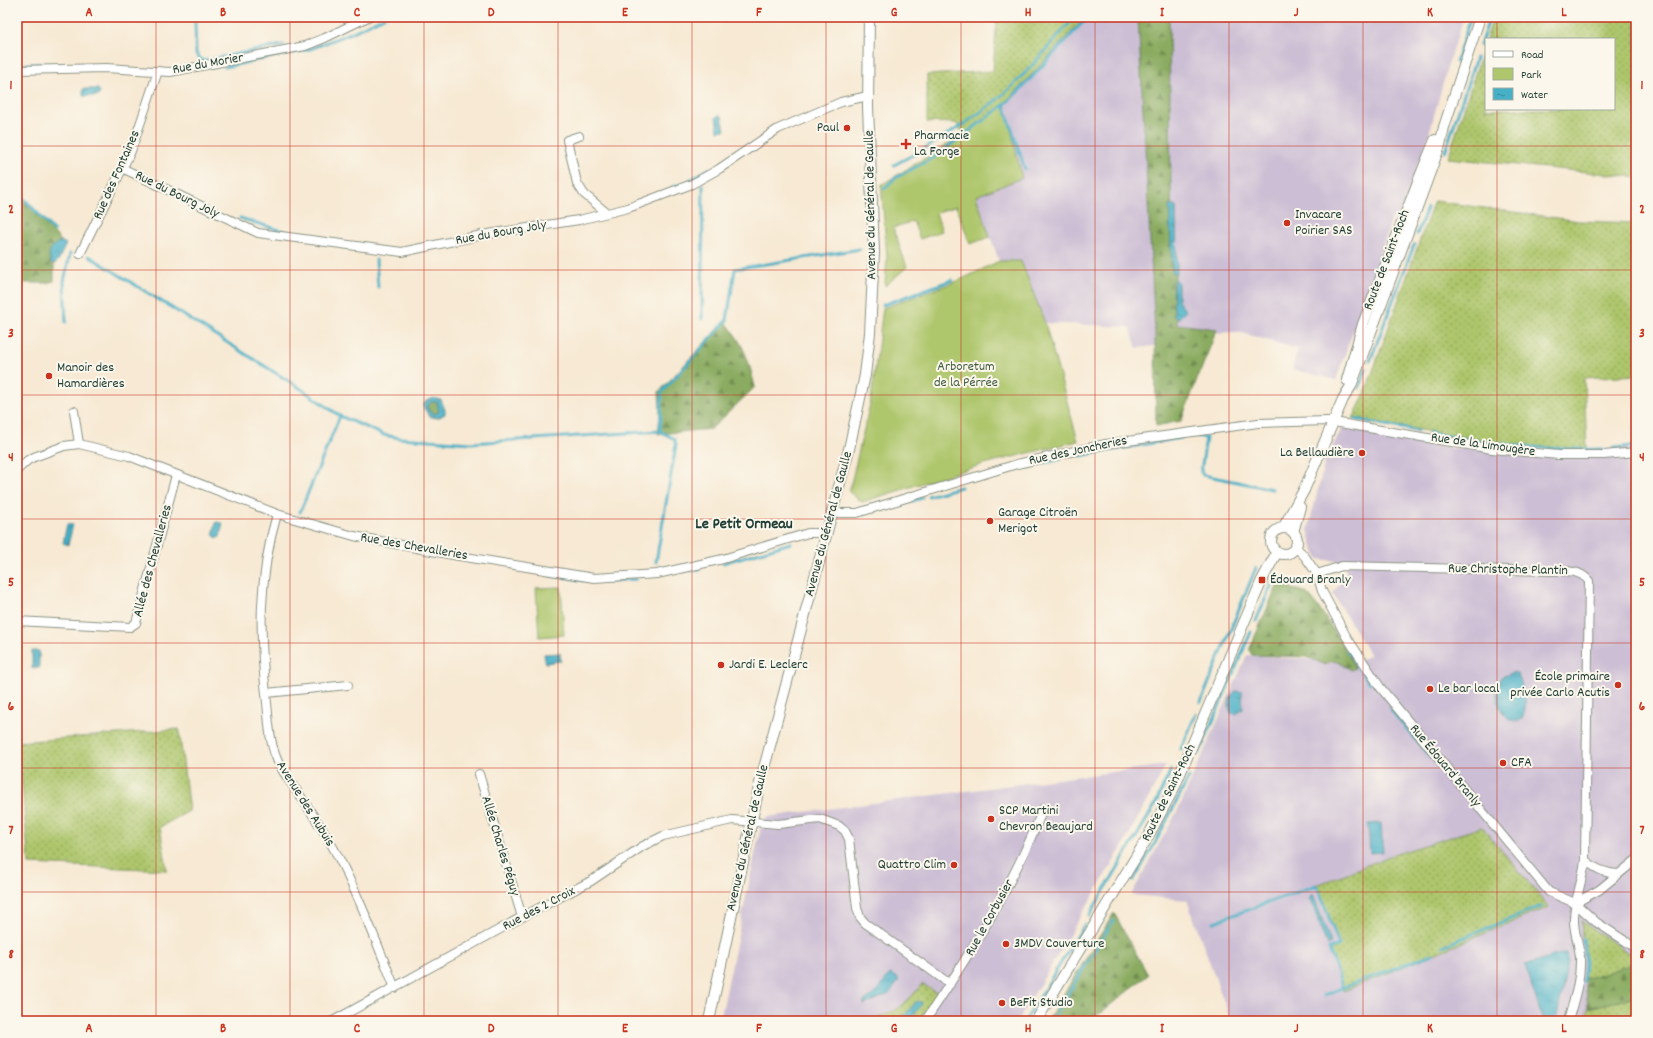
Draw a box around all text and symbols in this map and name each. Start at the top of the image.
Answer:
text: A [85,4,93,23]
text: B [220,4,226,23]
text: C [354,4,361,23]
text: D [488,4,495,23]
text: E [622,4,629,23]
text: F [756,4,762,23]
text: G [891,4,898,23]
text: H [1025,4,1032,23]
text: I [1160,4,1165,23]
text: J [1294,4,1299,23]
text: K [1427,4,1433,23]
text: L [1561,4,1567,23]
legend [1485,38,1615,110]
text: Road [1521,47,1543,64]
street label: Rue du Morier [171,48,246,80]
text: Park [1521,67,1542,84]
text: 1 [10,77,13,96]
text: 1 [1641,77,1644,96]
text: Water [1521,87,1548,104]
place label: Paul [817,118,840,138]
marker: Paul [842,123,852,133]
place label: Pharmacie La Forge [914,126,969,162]
street label: Rue des Fontaines [88,127,146,223]
street label: Avenue du Général de Gaulle [860,130,882,280]
marker: Pharmacie La Forge [901,139,911,149]
street label: Rue du Bourg Joly [131,166,223,224]
text: 2 [8,201,14,220]
text: 2 [1639,201,1645,220]
place label: Invacare Poirier SAS [1295,205,1352,241]
street label: Route de Saint-Roch [1359,207,1415,313]
street label: Rue du Bourg Joly [454,215,548,251]
marker: Invacare Poirier SAS [1282,218,1292,228]
text: 3 [8,325,14,344]
text: 3 [1639,325,1645,344]
park label: Arboretum de la Pérrée [934,357,998,393]
place label: Manoir des Hamardières [57,358,125,394]
marker: Manoir des Hamardières [44,371,54,381]
street label: Rue de la Limougère [1430,428,1536,462]
street label: Rue des Joncheries [1027,431,1129,471]
place label: La Bellaudière [1280,443,1354,463]
marker: La Bellaudière [1357,448,1367,458]
text: 4 [8,449,14,468]
street label: Avenue du Général de Gaulle [800,449,858,599]
text: 4 [1639,449,1645,468]
street label: Allée des Chevalleries [128,502,178,620]
place label: Garage Citroën Merigot [998,503,1077,539]
district label: Le Petit Ormeau [695,513,793,536]
marker: Garage Citroën Merigot [985,516,995,526]
street label: Rue des Chevalleries [359,528,469,566]
street label: Rue Christophe Plantin [1448,559,1568,581]
place label: Édouard Branly [1270,570,1351,590]
text: 5 [8,574,14,593]
text: 5 [1639,574,1645,593]
marker: Édouard Branly [1257,575,1267,585]
place label: Jardi E. Leclerc [729,655,808,675]
marker: Jardi E. Leclerc [716,660,726,670]
place label: École primaire privée Carlo Acutis [1510,667,1610,703]
place label: Le bar local [1438,679,1500,699]
marker: École primaire privée Carlo Acutis [1613,680,1623,690]
marker: Le bar local [1425,684,1435,694]
text: 6 [8,698,15,717]
text: 6 [1639,698,1646,717]
street label: Rue Édouard Branly [1404,720,1486,812]
street label: Route de Saint-Roch [1137,741,1201,845]
place label: CFA [1511,753,1532,773]
street label: Avenue des Aubuis [271,757,339,851]
marker: CFA [1498,758,1508,768]
street label: Avenue du Général de Gaulle [721,763,775,913]
street label: Allée Charles Péguy [475,794,525,899]
place label: SCP Martini Chevron Beaujard [999,801,1093,837]
marker: SCP Martini Chevron Beaujard [986,814,996,824]
text: 7 [9,822,14,841]
text: 7 [1640,822,1645,841]
place label: Quattro Clim [878,855,946,875]
marker: Quattro Clim [949,860,959,870]
street label: Rue le Corbusier [961,875,1020,960]
street label: Rue des 2 Croix [499,882,579,936]
place label: 3MDV Couverture [1014,934,1105,954]
marker: 3MDV Couverture [1001,939,1011,949]
text: 8 [8,946,14,965]
text: 8 [1639,946,1645,965]
place label: BeFit Studio [1010,993,1073,1013]
marker: BeFit Studio [997,998,1007,1008]
text: A [85,1020,93,1038]
text: B [220,1020,226,1038]
text: C [354,1020,361,1038]
text: D [488,1020,495,1038]
text: E [622,1020,629,1038]
text: F [756,1020,762,1038]
text: G [891,1020,898,1038]
text: H [1025,1020,1032,1038]
text: I [1160,1020,1165,1038]
text: J [1294,1020,1299,1038]
text: K [1427,1020,1433,1038]
text: L [1561,1020,1567,1038]

